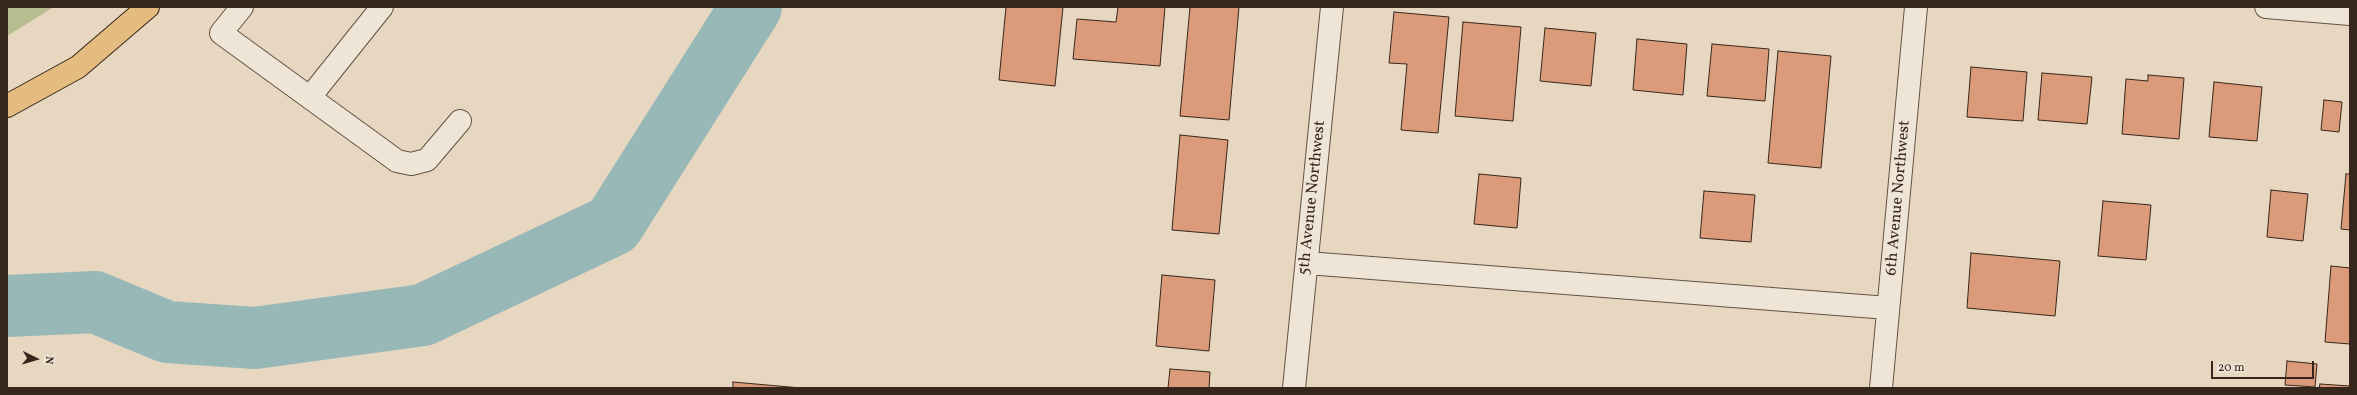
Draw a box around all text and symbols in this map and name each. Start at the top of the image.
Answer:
street label: 5th Avenue Northwest [1295,120,1331,276]
street label: 6th Avenue Northwest [1883,120,1915,276]
north arrow [16,339,56,379]
scale bar [2213,353,2316,379]
text: N [41,355,56,365]
text: 20 m [2218,360,2245,376]

